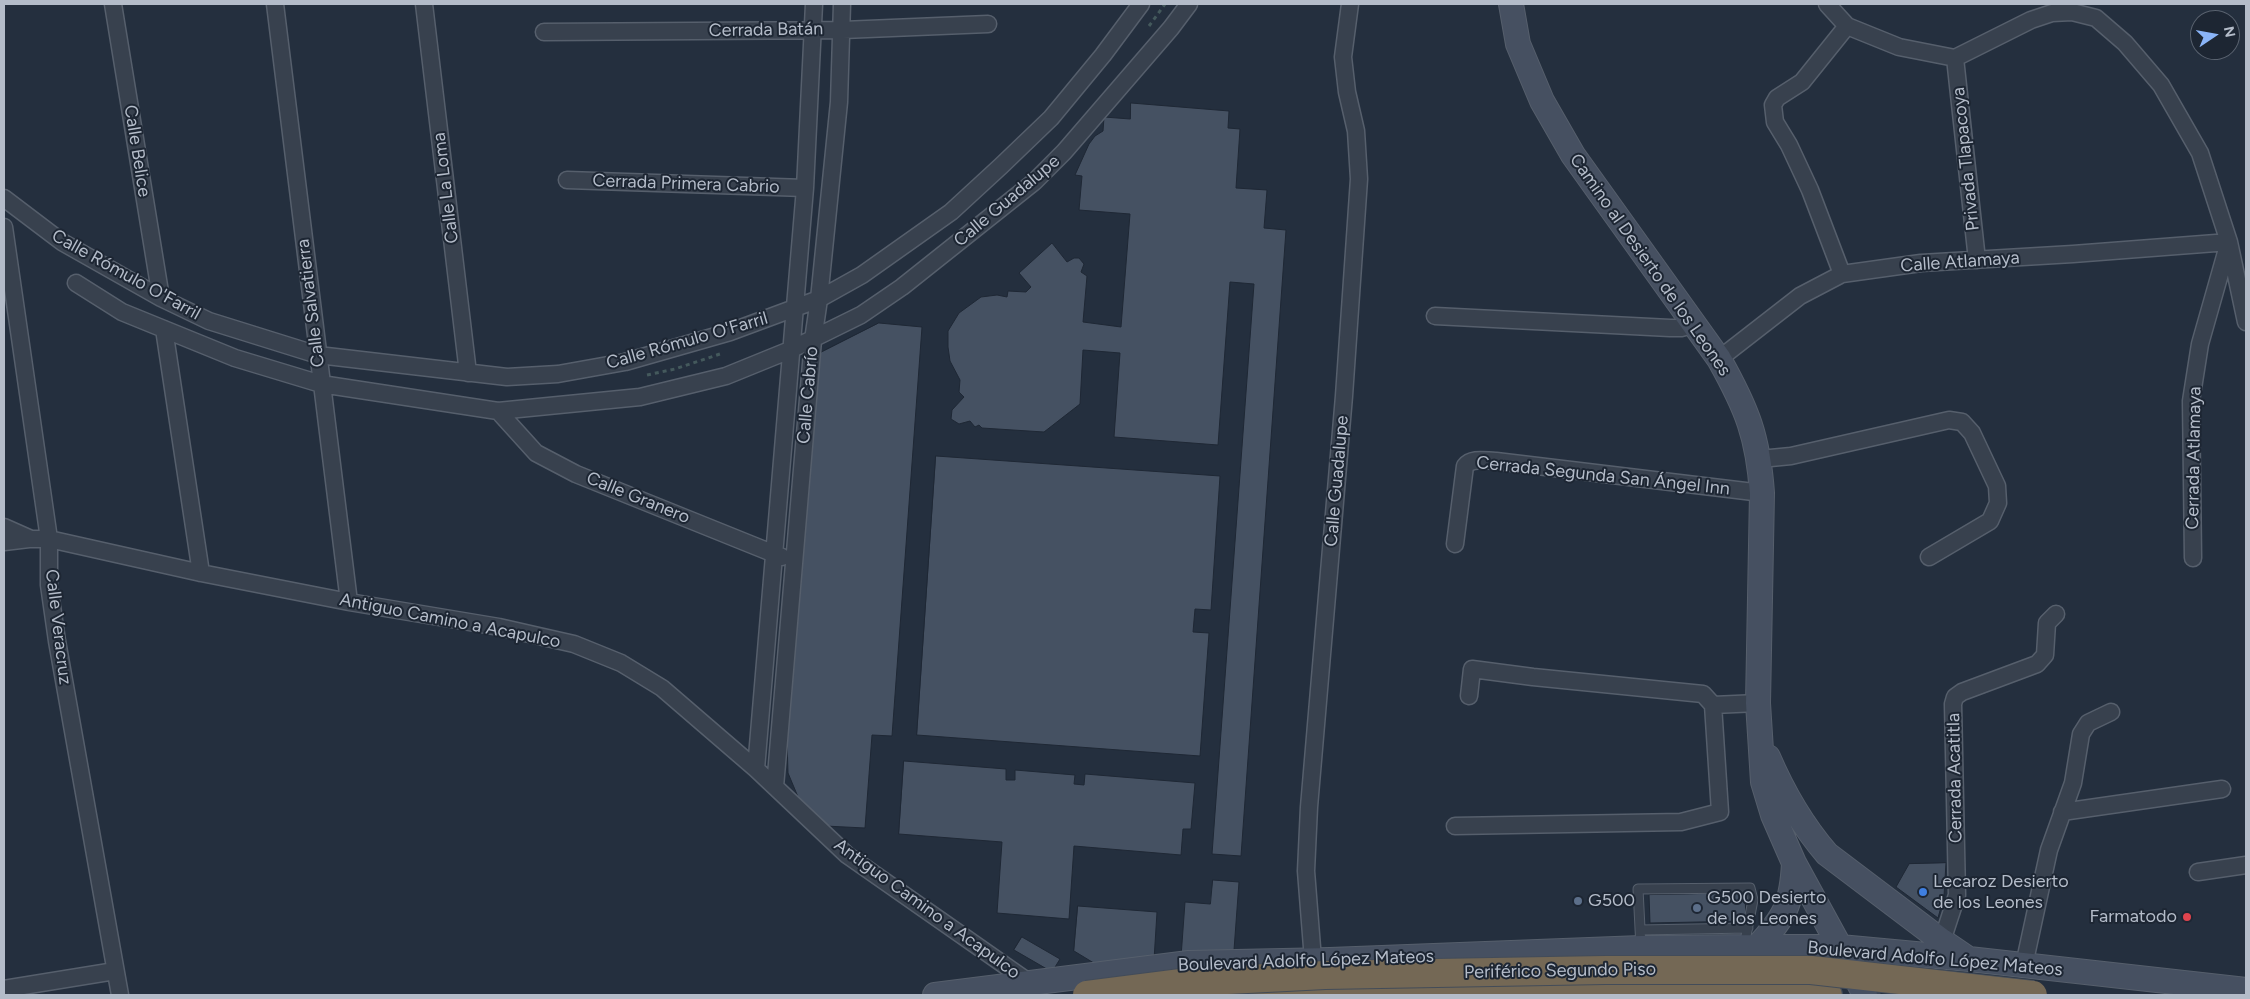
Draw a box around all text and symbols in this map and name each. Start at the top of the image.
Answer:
north arrow [2190,10,2240,60]
street label: Cerrada Batán [709,18,823,42]
text: N [2220,25,2239,39]
street label: Privada Tlapacoya [1948,86,1984,232]
street label: Calle Belice [119,103,155,199]
street label: Calle La Loma [428,131,464,245]
street label: Calle Guadalupe [950,150,1064,252]
street label: Camino al Desierto de los Leones [1565,150,1735,380]
street label: Cerrada Primera Cabrio [592,170,780,198]
street label: Calle Rómulo O'Farril [48,225,204,325]
street label: Calle Salvatierra [292,238,330,368]
street label: Calle Atlamaya [1900,247,2020,277]
street label: Calle Rómulo O'Farril [604,308,770,374]
street label: Calle Cabrío [793,345,823,445]
street label: Cerrada Atlamaya [2182,386,2206,530]
street label: Calle Guadalupe [1321,415,1353,547]
street label: Cerrada Segunda San Ángel Inn [1475,452,1731,500]
street label: Calle Granero [583,467,693,529]
street label: Calle Veracruz [40,568,76,686]
street label: Antiguo Camino a Acapulco [338,589,562,653]
street label: Cerrada Acatitla [1943,713,1967,843]
street label: Antiguo Camino a Acapulco [830,834,1024,984]
place label: Lecaroz Desierto de los Leones [1933,871,2069,914]
marker: Lecaroz Desierto de los Leones [1917,886,1929,898]
place label: G500 Desierto de los Leones [1707,887,1826,930]
place label: G500 [1588,890,1635,912]
marker: G500 [1572,895,1584,907]
marker: G500 Desierto de los Leones [1691,902,1703,914]
place label: Farmatodo [2089,906,2177,928]
marker: Farmatodo [2181,911,2193,923]
street label: Boulevard Adolfo López Mateos [1806,937,2064,981]
street label: Boulevard Adolfo López Mateos [1178,946,1434,976]
street label: Periférico Segundo Piso [1464,959,1656,983]

